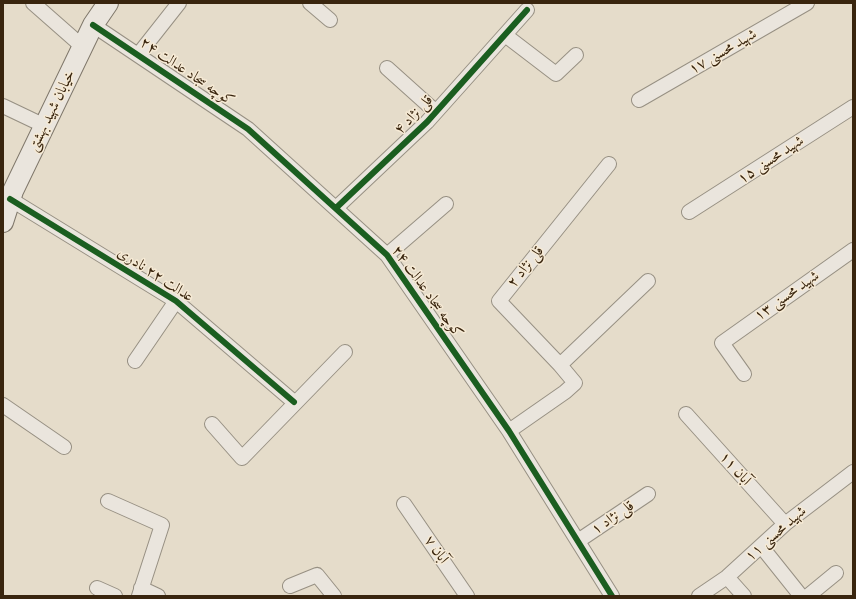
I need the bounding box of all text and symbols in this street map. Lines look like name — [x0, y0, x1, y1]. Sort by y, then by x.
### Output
street label: شهید محسنی ۱۷ — [686, 25, 760, 79]
street label: کوچه سجاد عدالت ۲۴ — [136, 34, 238, 110]
street label: خیابان شهید بهشتی — [24, 67, 80, 155]
street label: قلی نژاد ۴ — [391, 92, 437, 138]
street label: شهید محسنی ۱۵ — [734, 132, 808, 188]
street label: کوچه سجاد عدالت ۲۴ — [387, 242, 467, 342]
street label: قلی نژاد ۲ — [504, 243, 548, 291]
street label: عدالت ۲۲ نادری — [114, 244, 196, 306]
street label: شهید محسنی ۱۳ — [751, 267, 823, 325]
street label: آبان ۱۱ — [715, 448, 755, 490]
street label: قلی نژاد ۱ — [588, 497, 638, 539]
street label: شهید محسنی ۱۱ — [742, 502, 810, 566]
street label: آبان ۷ — [420, 532, 452, 568]

